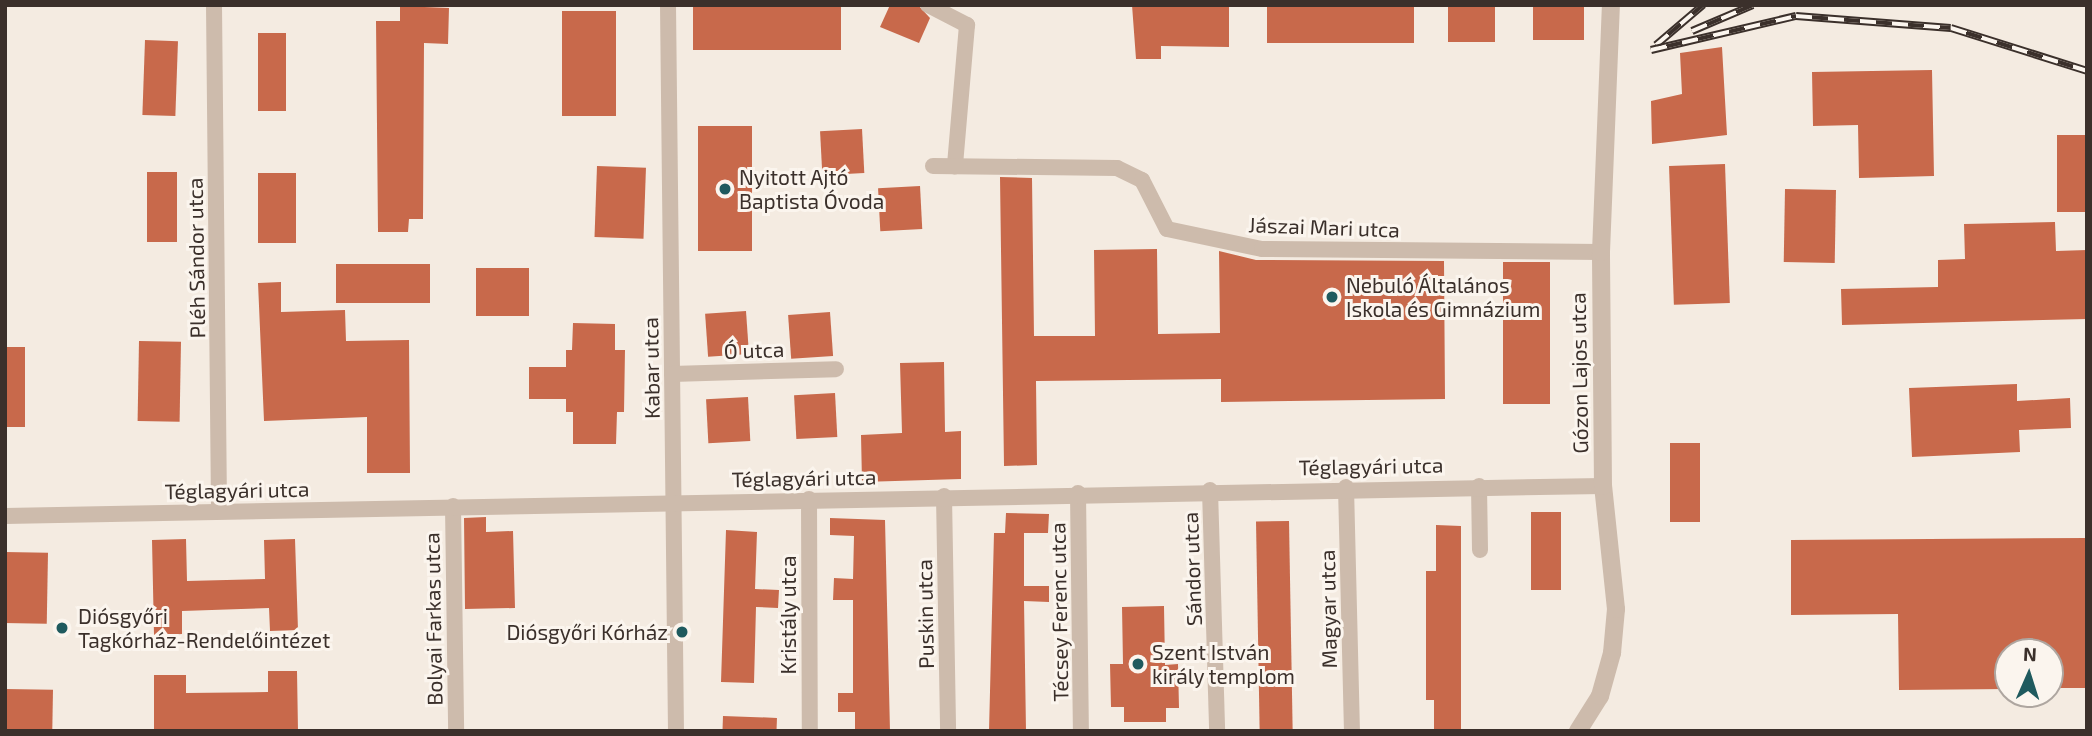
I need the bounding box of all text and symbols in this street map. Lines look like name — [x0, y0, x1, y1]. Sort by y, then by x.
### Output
place label: Nyitott Ajtó Baptista Óvoda — [739, 164, 884, 214]
street label: Pléh Sándor utca — [182, 177, 210, 339]
marker: Nyitott Ajtó Baptista Óvoda — [717, 181, 733, 197]
street label: Jászai Mari utca — [1248, 212, 1400, 242]
place label: Nebuló Általános Iskola és Gimnázium — [1346, 272, 1540, 322]
marker: Nebuló Általános Iskola és Gimnázium — [1324, 289, 1340, 305]
street label: Gózon Lajos utca — [1565, 292, 1593, 454]
street label: Kabar utca — [638, 317, 664, 419]
street label: Ó utca — [723, 336, 785, 364]
street label: Téglagyári utca — [1298, 452, 1444, 480]
street label: Téglagyári utca — [731, 464, 877, 492]
street label: Téglagyári utca — [164, 476, 310, 504]
street label: Sándor utca — [1177, 511, 1207, 627]
street label: Técsey Ferenc utca — [1045, 522, 1073, 702]
street label: Bolyai Farkas utca — [419, 532, 447, 706]
street label: Magyar utca — [1314, 549, 1342, 669]
street label: Kristály utca — [775, 555, 801, 675]
street label: Puskin utca — [911, 559, 939, 669]
place label: Diósgyőri Tagkórház-Rendelőintézet — [78, 603, 330, 653]
marker: Diósgyőri Tagkórház-Rendelőintézet — [52, 618, 72, 638]
place label: Diósgyőri Kórház — [506, 619, 668, 645]
marker: Diósgyőri Kórház — [674, 624, 690, 640]
north arrow — [1994, 638, 2064, 708]
place label: Szent István király templom — [1152, 639, 1296, 689]
text: N — [2023, 642, 2037, 665]
marker: Szent István király templom — [1130, 656, 1146, 672]

